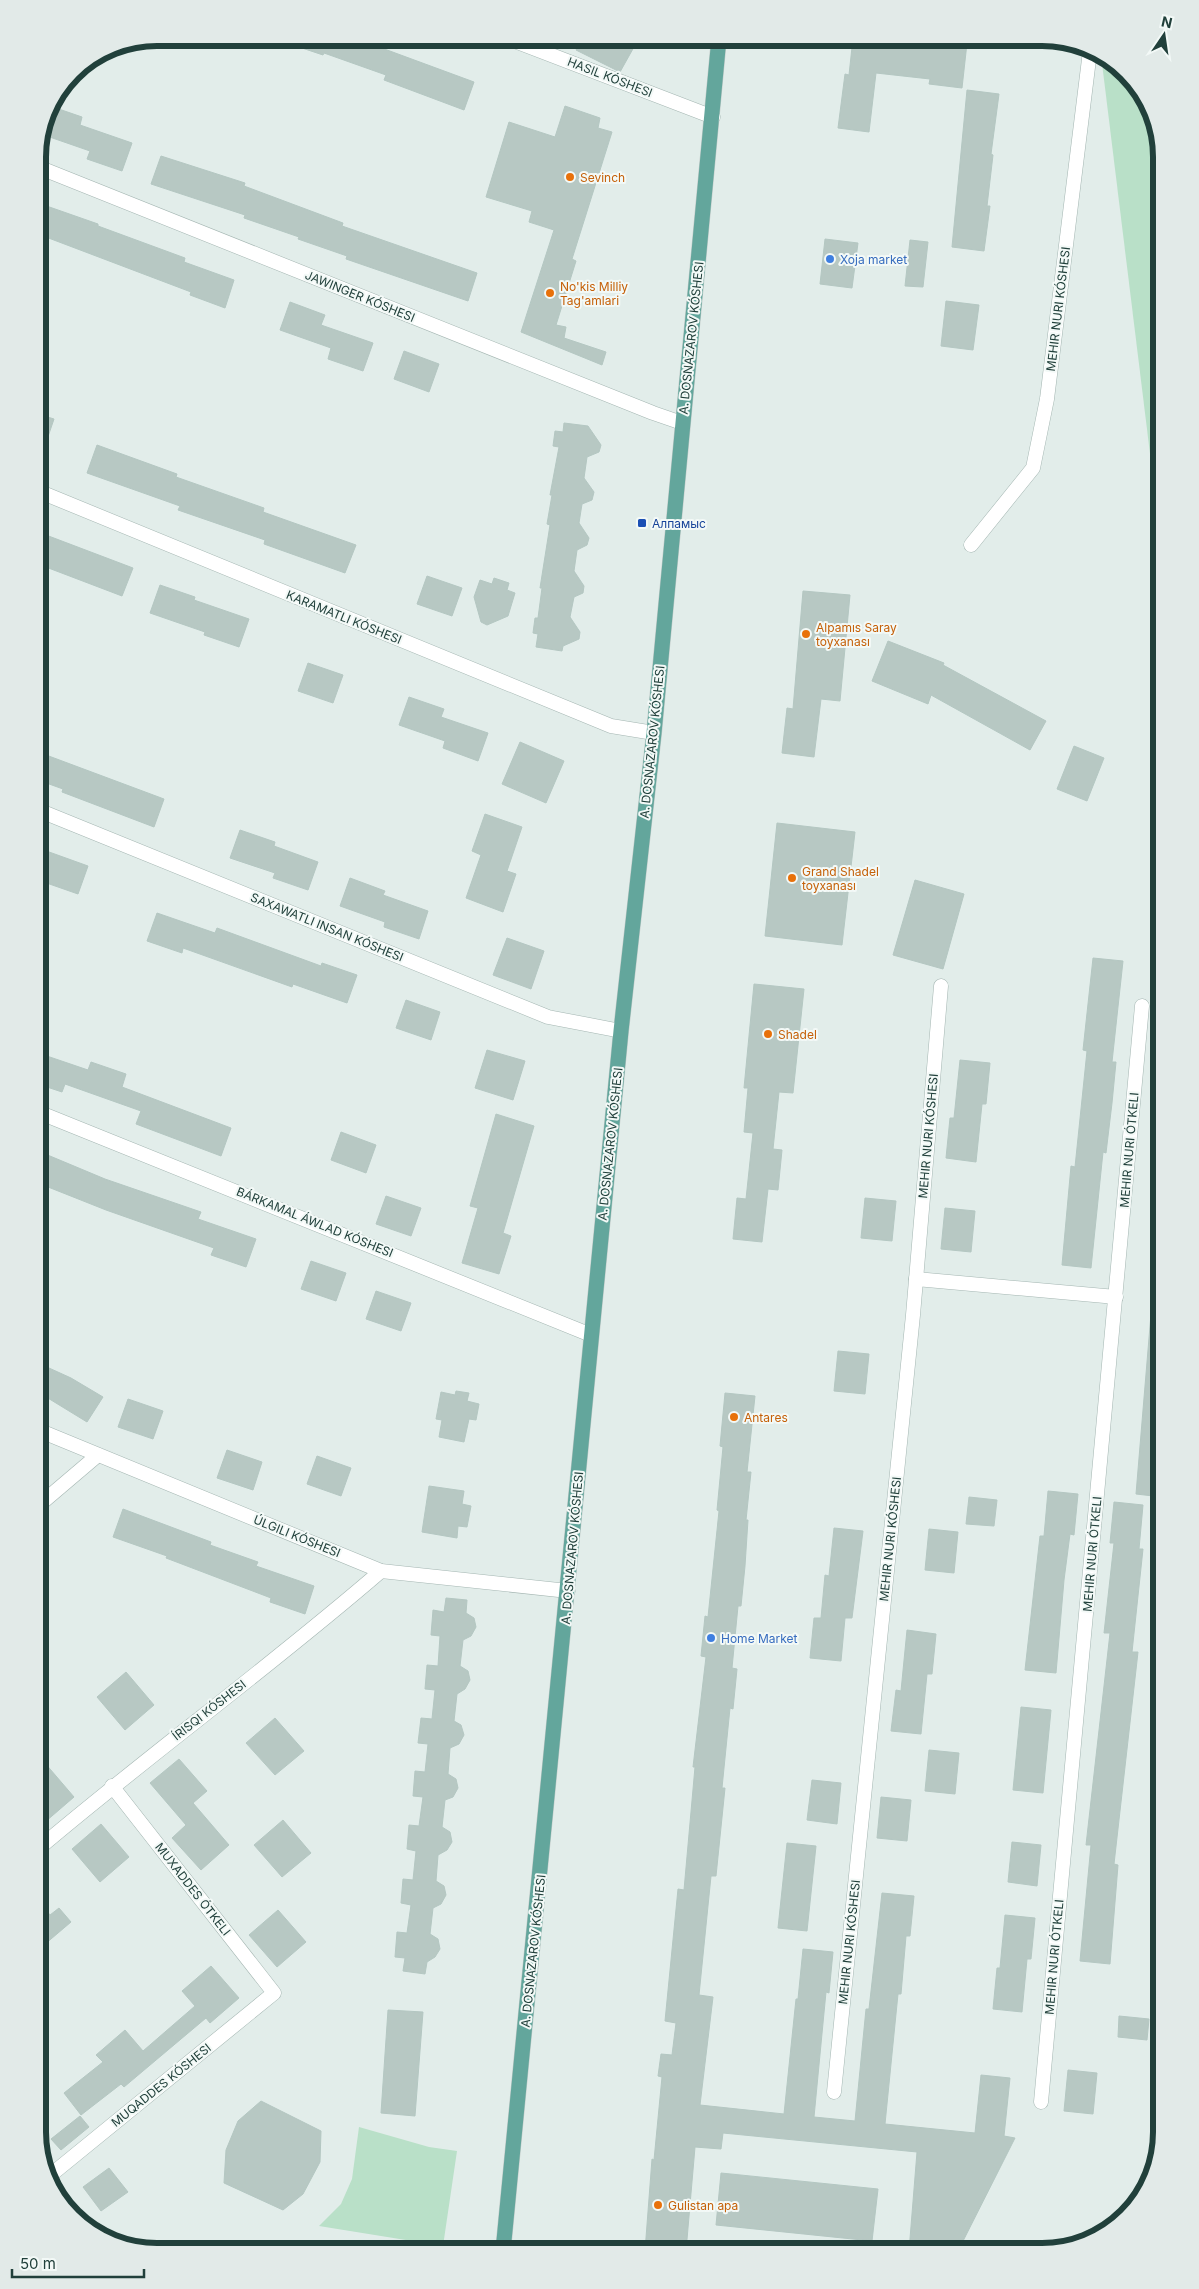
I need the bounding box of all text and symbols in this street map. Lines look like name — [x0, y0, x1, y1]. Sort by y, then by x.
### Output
north arrow — [1139, 10, 1189, 60]
text: N — [1160, 12, 1174, 31]
street label: HASIL KÓSHESI — [565, 54, 655, 100]
place label: Sevinch — [580, 170, 625, 185]
marker: Sevinch — [564, 171, 576, 183]
street label: MEHIR NURI KÓSHESI — [1043, 246, 1073, 372]
place label: Xoja market — [840, 252, 907, 267]
marker: Xoja market — [824, 253, 836, 265]
street label: A. DOSNAZAROV KÓSHESI — [676, 261, 706, 415]
street label: JAWINGER KÓSHESI — [303, 267, 417, 325]
place label: No'kis Milliy Tag'amlari — [560, 279, 628, 308]
marker: No'kis Milliy Tag'amlari — [544, 287, 556, 299]
place label: Алпамыс — [652, 516, 706, 531]
marker: Алпамыс — [636, 517, 648, 529]
street label: KARAMATLI KÓSHESI — [284, 587, 404, 647]
place label: Alpamıs Saray toyxanası — [816, 620, 897, 649]
marker: Alpamıs Saray toyxanası — [800, 628, 812, 640]
street label: A. DOSNAZAROV KÓSHESI — [637, 665, 667, 819]
place label: Grand Shadel toyxanası — [802, 864, 879, 893]
marker: Grand Shadel toyxanası — [786, 872, 798, 884]
street label: SAXAWATLI INSAN KÓSHESI — [248, 889, 406, 965]
place label: Shadel — [778, 1027, 817, 1042]
marker: Shadel — [762, 1028, 774, 1040]
street label: A. DOSNAZAROV KÓSHESI — [595, 1067, 625, 1221]
street label: MEHIR NURI KÓSHESI — [915, 1073, 941, 1199]
street label: MEHIR NURI ÓTKELI — [1116, 1092, 1142, 1208]
street label: BÁRKAMAL ÁWLAD KÓSHESI — [234, 1184, 396, 1260]
place label: Antares — [744, 1410, 788, 1425]
marker: Antares — [728, 1411, 740, 1423]
street label: A. DOSNAZAROV KÓSHESI — [558, 1471, 586, 1625]
street label: MEHIR NURI KÓSHESI — [876, 1476, 904, 1602]
street label: MEHIR NURI ÓTKELI — [1079, 1496, 1105, 1612]
street label: ÚLGILI KÓSHESI — [251, 1512, 343, 1560]
place label: Home Market — [721, 1631, 798, 1646]
marker: Home Market — [705, 1632, 717, 1644]
street label: ÍRISQI KÓSHESI — [169, 1677, 249, 1743]
street label: MUXADDES ÓTKELI — [152, 1840, 234, 1938]
street label: A. DOSNAZAROV KÓSHESI — [518, 1874, 548, 2028]
street label: MEHIR NURI KÓSHESI — [835, 1879, 863, 2005]
street label: MEHIR NURI ÓTKELI — [1041, 1899, 1067, 2015]
street label: MUQADDES KÓSHESI — [108, 2040, 214, 2130]
place label: Gulistan apa — [668, 2198, 738, 2213]
marker: Gulistan apa — [652, 2199, 664, 2211]
scale bar — [12, 2246, 145, 2278]
text: 50 m — [20, 2254, 56, 2273]

